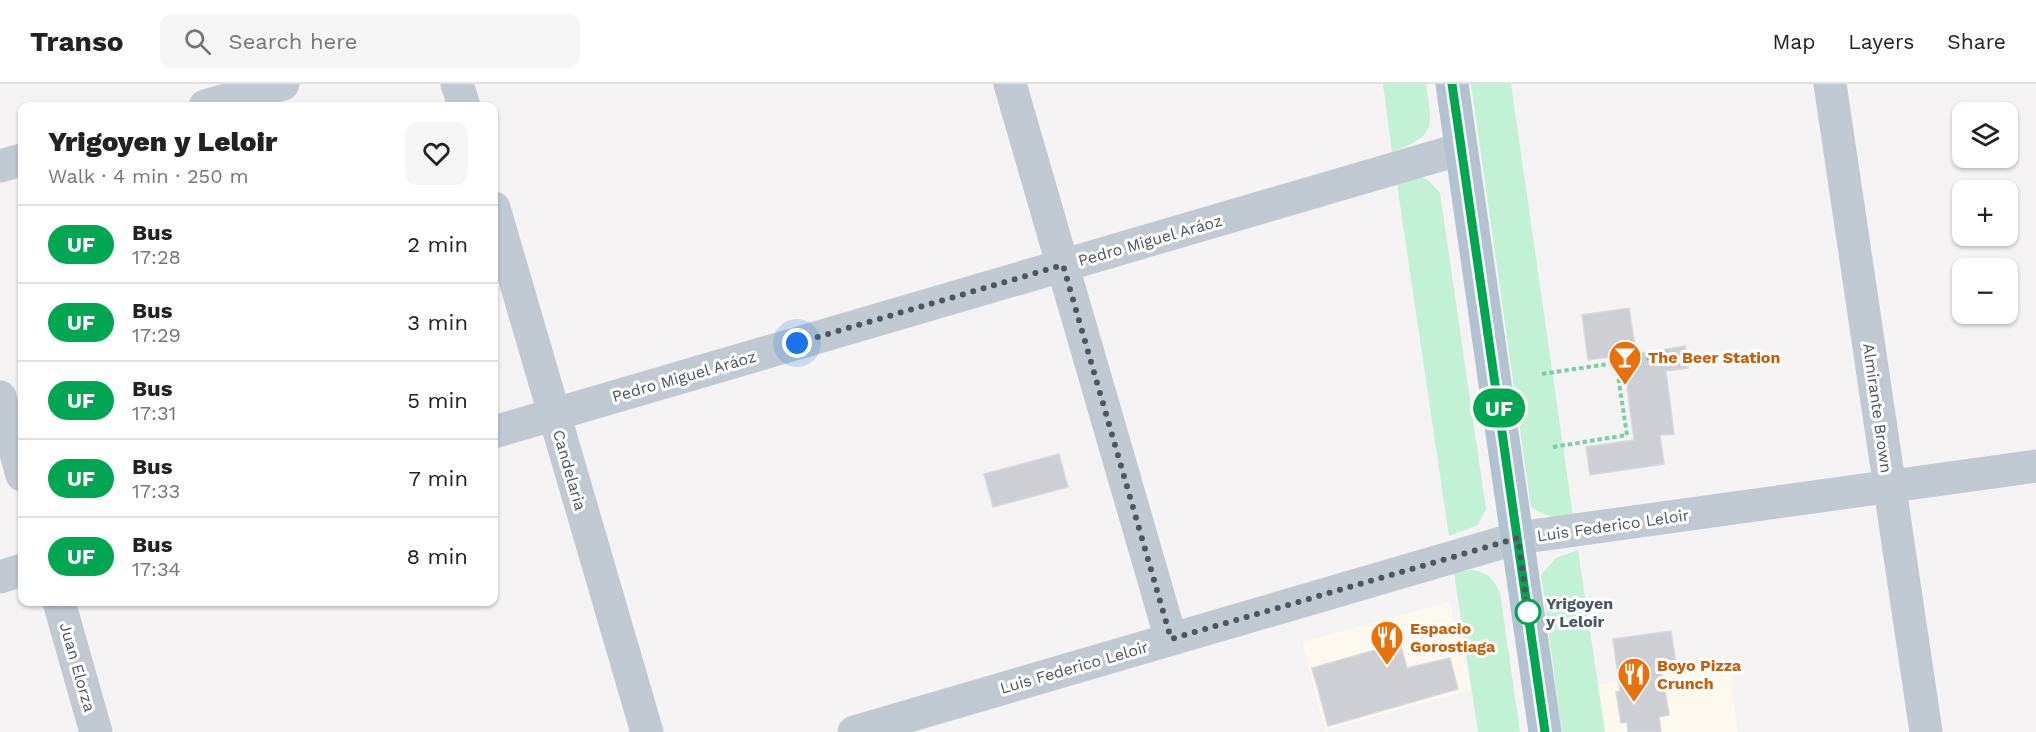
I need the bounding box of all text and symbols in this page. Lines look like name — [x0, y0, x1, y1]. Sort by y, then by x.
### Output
search box — [160, 14, 580, 68]
text: Transo — [30, 25, 124, 58]
icon: search — [181, 25, 214, 58]
text: Search here — [229, 29, 358, 54]
text: Map — [1772, 29, 1815, 54]
text: Layers — [1848, 29, 1914, 54]
text: Share — [1947, 29, 2006, 54]
map controls — [1952, 102, 2018, 324]
button: layers — [1952, 102, 2018, 168]
button: heart — [405, 122, 468, 185]
text: Yrigoyen y Leloir — [48, 125, 277, 158]
text: Walk · 4 min · 250 m — [48, 164, 249, 188]
button: + — [1952, 180, 2018, 246]
street label: Pedro Miguel Aráoz — [1076, 211, 1224, 270]
text: Bus — [132, 220, 172, 245]
text: UF — [67, 232, 95, 257]
text: 2 min — [407, 232, 468, 257]
text: 17:28 — [132, 245, 181, 269]
button: − — [1952, 258, 2018, 324]
text: Bus — [132, 298, 172, 323]
text: UF — [67, 310, 95, 335]
text: 3 min — [407, 310, 468, 335]
text: 17:29 — [132, 323, 181, 347]
your location — [782, 328, 812, 358]
bar icon: The Beer Station — [1607, 339, 1643, 386]
street label: Almirante Brown — [1859, 342, 1896, 474]
street label: Pedro Miguel Aráoz — [610, 347, 758, 406]
place label: The Beer Station — [1648, 348, 1780, 367]
text: Bus — [132, 376, 172, 401]
text: UF — [67, 388, 95, 413]
text: 5 min — [407, 388, 468, 413]
line badge: UF — [1472, 388, 1526, 428]
text: UF — [1485, 396, 1513, 421]
text: 17:31 — [132, 401, 176, 425]
street label: Candelaria — [549, 428, 590, 513]
text: Bus — [132, 454, 172, 479]
text: UF — [67, 466, 95, 491]
text: 7 min — [408, 466, 468, 491]
text: 17:33 — [132, 479, 180, 503]
street label: Luis Federico Leloir — [1536, 505, 1691, 546]
text: Bus — [132, 532, 172, 557]
text: UF — [67, 544, 95, 569]
text: 8 min — [407, 544, 468, 569]
text: 17:34 — [132, 557, 181, 581]
place label: Yrigoyen y Leloir — [1545, 594, 1613, 631]
marker: Yrigoyen y Leloir — [1515, 599, 1541, 625]
restaurant icon: Espacio Gorostiaga — [1369, 619, 1405, 666]
place label: Espacio Gorostiaga — [1410, 619, 1496, 656]
street label: Juan Elorza — [56, 620, 99, 714]
street label: Luis Federico Leloir — [998, 637, 1151, 698]
restaurant icon: Boyo Pizza Crunch — [1616, 656, 1652, 703]
place label: Boyo Pizza Crunch — [1657, 656, 1742, 693]

